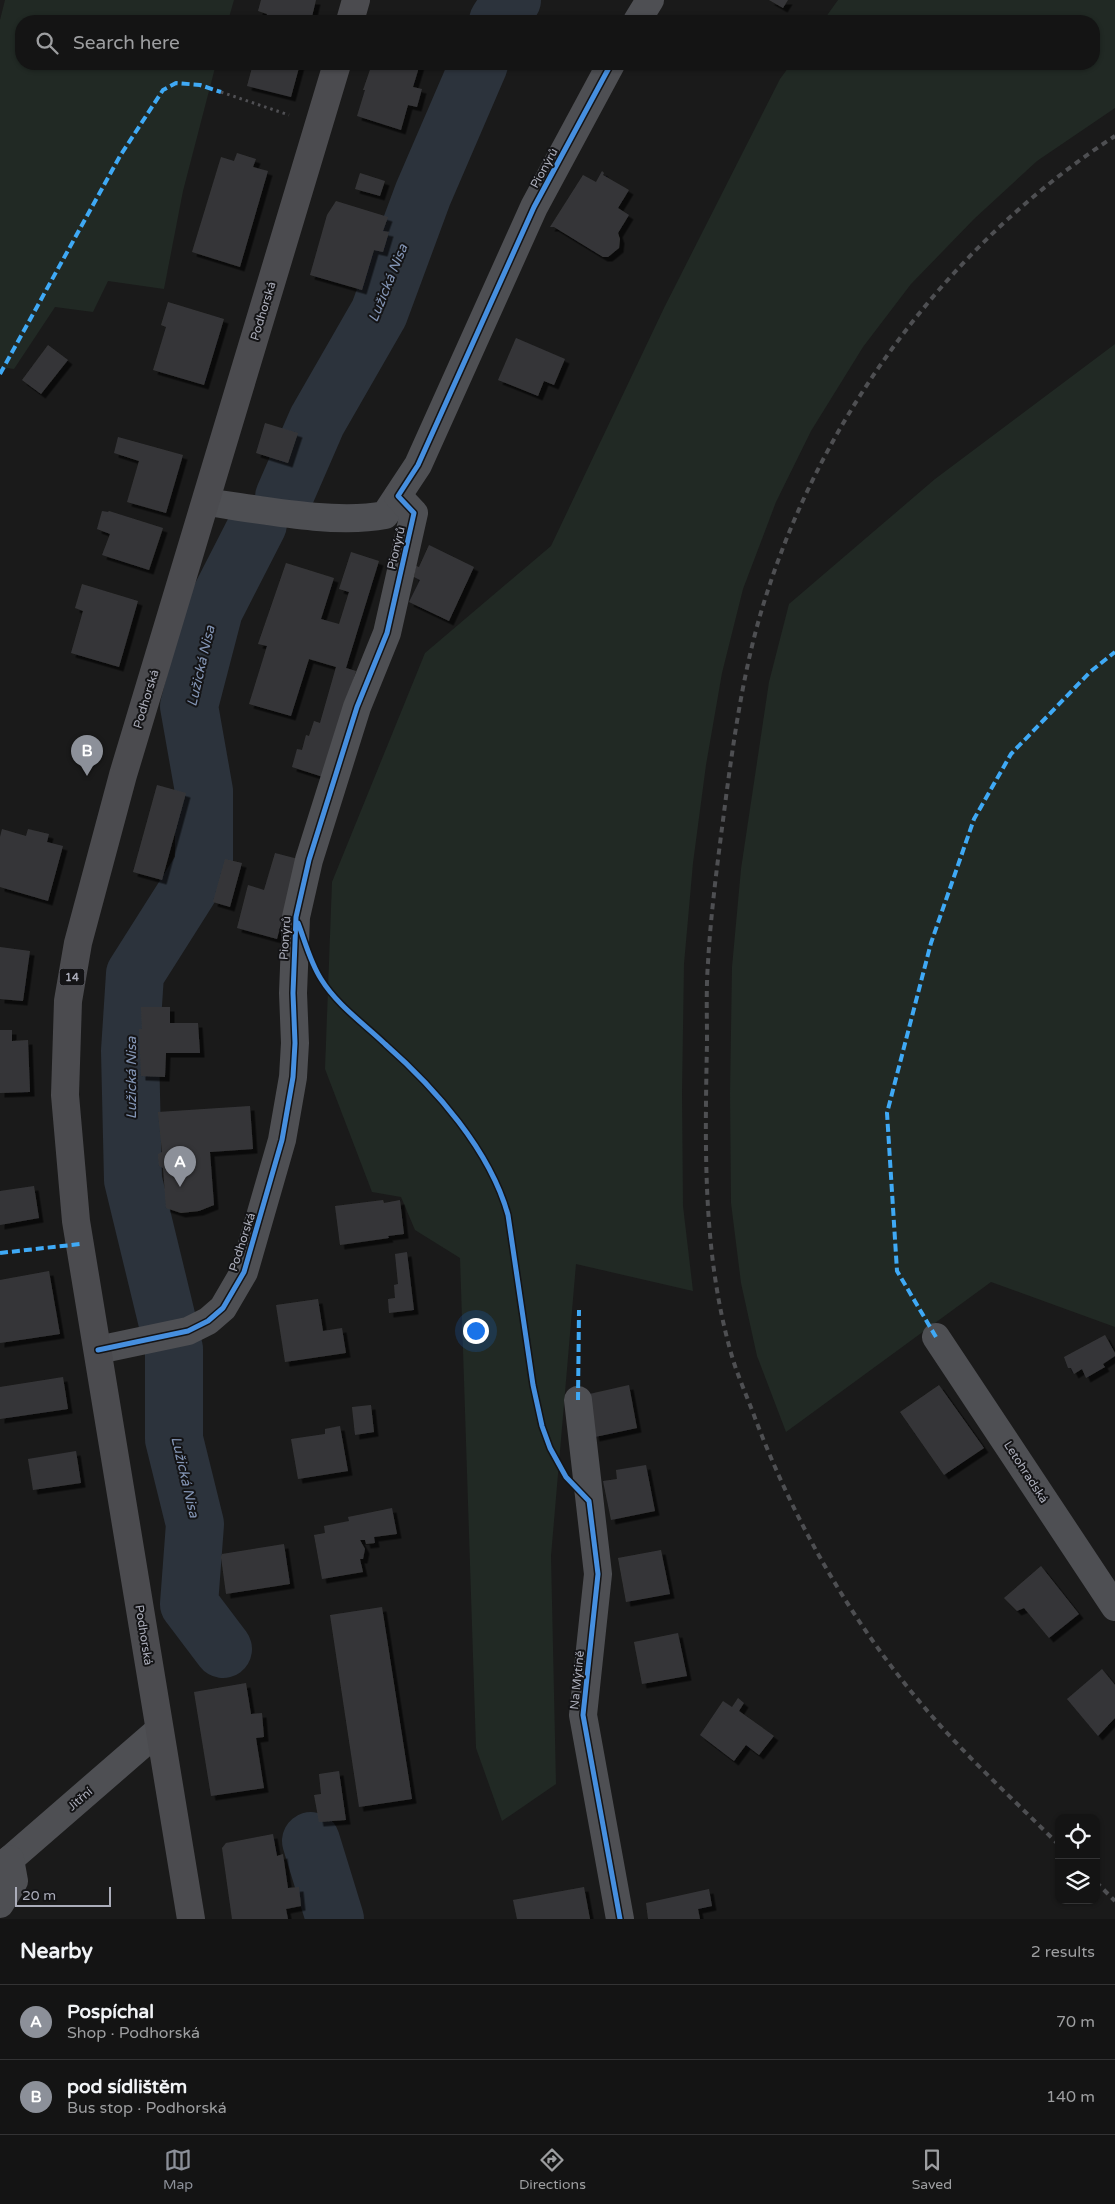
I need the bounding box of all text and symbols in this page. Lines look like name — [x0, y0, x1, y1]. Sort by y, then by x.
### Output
search box — [15, 15, 1100, 70]
icon: search — [33, 29, 61, 57]
text: Search here — [73, 32, 180, 54]
street label: Pionýrů — [527, 145, 561, 191]
water label: Lužická Nisa — [365, 240, 412, 325]
street label: Podhorská — [247, 280, 279, 342]
street label: Pionýrů — [384, 525, 408, 571]
water label: Lužická Nisa — [183, 623, 219, 708]
street label: Podhorská — [130, 668, 162, 730]
pin: B — [71, 735, 103, 776]
street label: Pionýrů — [276, 916, 294, 960]
road number: 14 — [60, 969, 84, 986]
water label: Lužická Nisa — [123, 1036, 140, 1119]
pin: A — [164, 1146, 196, 1187]
street label: Podhorská — [226, 1211, 258, 1273]
your location — [463, 1318, 489, 1344]
water label: Lužická Nisa — [167, 1435, 203, 1520]
street label: Letohradská — [1001, 1439, 1051, 1505]
street label: Podhorská — [132, 1604, 156, 1666]
street label: Na Mýtině — [567, 1650, 587, 1710]
street label: Jitřní — [65, 1785, 95, 1813]
map controls — [1055, 1814, 1100, 1904]
button: locate — [1055, 1814, 1100, 1859]
button: layers — [1055, 1859, 1100, 1904]
scale bar — [15, 1884, 111, 1907]
text: 20 m — [22, 1887, 56, 1904]
text: Nearby — [20, 1939, 93, 1964]
text: 2 results — [1031, 1942, 1095, 1962]
text: Pospíchal — [67, 2001, 154, 2023]
text: A — [30, 2012, 42, 2032]
text: 70 m — [1056, 2012, 1095, 2032]
text: Shop · Podhorská — [67, 2023, 200, 2043]
text: pod sídlištěm — [67, 2076, 187, 2098]
text: B — [30, 2087, 42, 2107]
text: 140 m — [1046, 2087, 1095, 2107]
text: Bus stop · Podhorská — [67, 2098, 227, 2118]
tab: Map — [163, 2146, 193, 2193]
tab: Directions — [519, 2146, 586, 2193]
tab: Saved — [912, 2146, 952, 2193]

